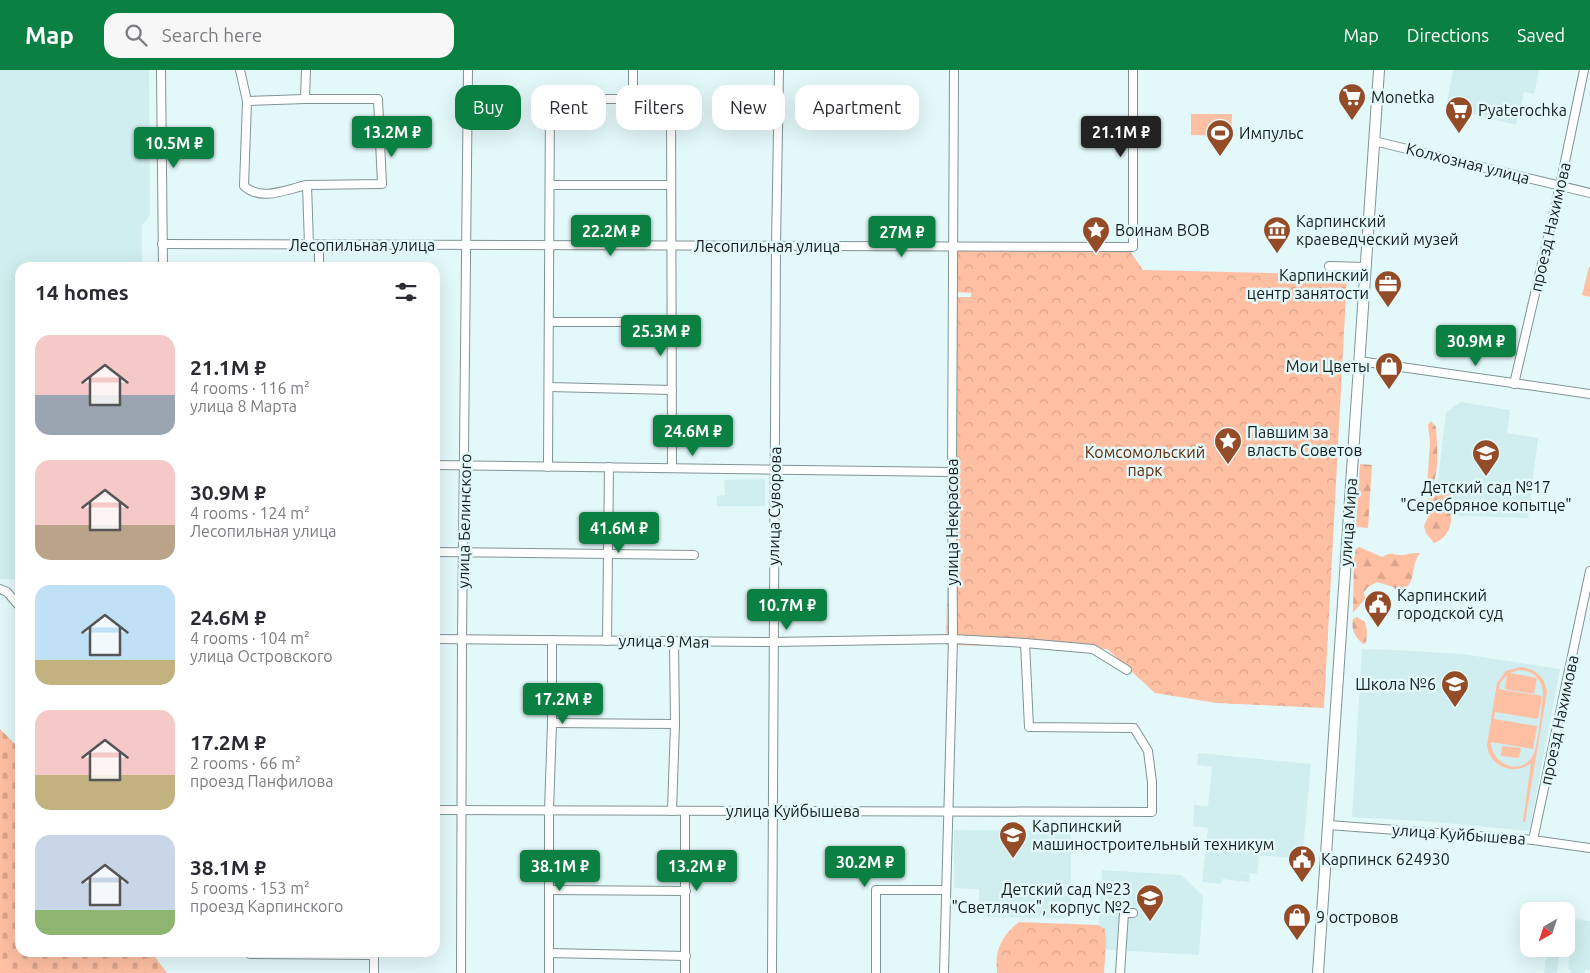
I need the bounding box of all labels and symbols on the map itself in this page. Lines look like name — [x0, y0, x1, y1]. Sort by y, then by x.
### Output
supermarket icon: Monetka — [1337, 82, 1367, 121]
place label: Monetka — [1371, 88, 1435, 106]
supermarket icon: Pyaterochka — [1444, 95, 1474, 134]
place label: Pyaterochka — [1478, 101, 1567, 119]
pin: 13.2M ₽ — [346, 116, 438, 158]
pin: 21.1M ₽ — [1075, 116, 1167, 158]
sports icon: Импульс — [1205, 118, 1235, 157]
place label: Импульс — [1239, 124, 1304, 142]
pin: 10.5M ₽ — [128, 126, 220, 169]
street label: Колхозная улица — [1404, 139, 1532, 187]
street label: проезд Нахимова — [1526, 160, 1574, 294]
place label: Карпинский краеведческий музей — [1296, 212, 1459, 248]
pin: 22.2M ₽ — [565, 214, 657, 257]
place icon: Воинам ВОВ — [1081, 215, 1111, 254]
museum icon: Карпинский краеведческий музей — [1262, 215, 1292, 254]
pin: 27M ₽ — [867, 216, 937, 258]
place label: Воинам ВОВ — [1115, 221, 1210, 239]
street label: Лесопильная улица — [289, 236, 435, 254]
street label: Лесопильная улица — [694, 237, 840, 255]
place label: Карпинский центр занятости — [1247, 266, 1369, 302]
office icon: Карпинский центр занятости — [1373, 269, 1403, 308]
pin: 25.3M ₽ — [615, 314, 707, 357]
pin: 30.9M ₽ — [1430, 324, 1522, 367]
shop icon: Мои Цветы — [1374, 351, 1404, 390]
place label: Мои Цветы — [1286, 357, 1370, 375]
pin: 24.6M ₽ — [647, 414, 739, 457]
place label: Павшим за власть Советов — [1247, 423, 1362, 459]
place icon: Павшим за власть Советов — [1213, 426, 1243, 465]
school or university icon: Детский сад №17 "Серебряное копытце" — [1471, 438, 1501, 477]
park label: Комсомольский парк — [1085, 443, 1205, 479]
street label: улица Суворова — [764, 446, 784, 566]
street label: улица Белинского — [454, 453, 474, 589]
street label: улица Некрасова — [943, 458, 961, 586]
street label: улица Мира — [1336, 477, 1360, 567]
place label: Детский сад №17 "Серебряное копытце" — [1400, 478, 1572, 514]
pin: 41.6M ₽ — [573, 512, 665, 554]
place label: Карпинский городской суд — [1397, 586, 1503, 622]
pin: 10.7M ₽ — [741, 588, 833, 631]
public building icon: Карпинский городской суд — [1363, 589, 1393, 628]
street label: улица 9 Мая — [618, 631, 710, 651]
street label: проезд Нахимова — [1536, 653, 1582, 787]
school or university icon: Школа №6 — [1440, 669, 1470, 708]
place label: Школа №6 — [1355, 675, 1436, 693]
pin: 17.2M ₽ — [517, 682, 609, 725]
street label: улица Куйбышева — [726, 802, 860, 820]
place label: Карпинский машиностроительный техникум — [1032, 817, 1274, 853]
school or university icon: Карпинский машиностроительный техникум — [998, 820, 1028, 859]
street label: улица Куйбышева — [1392, 820, 1526, 848]
public building icon: Карпинск 624930 — [1287, 844, 1317, 883]
pin: 30.2M ₽ — [819, 846, 911, 888]
pin: 38.1M ₽ — [514, 850, 606, 892]
pin: 13.2M ₽ — [651, 850, 743, 892]
place label: Карпинск 624930 — [1321, 850, 1450, 868]
place label: Детский сад №23 "Светлячок", корпус №2 — [951, 880, 1131, 916]
school or university icon: Детский сад №23 "Светлячок", корпус №2 — [1135, 883, 1165, 922]
shop icon: 9 островов — [1282, 902, 1312, 941]
north arrow — [1520, 902, 1575, 958]
place label: 9 островов — [1316, 908, 1399, 926]

